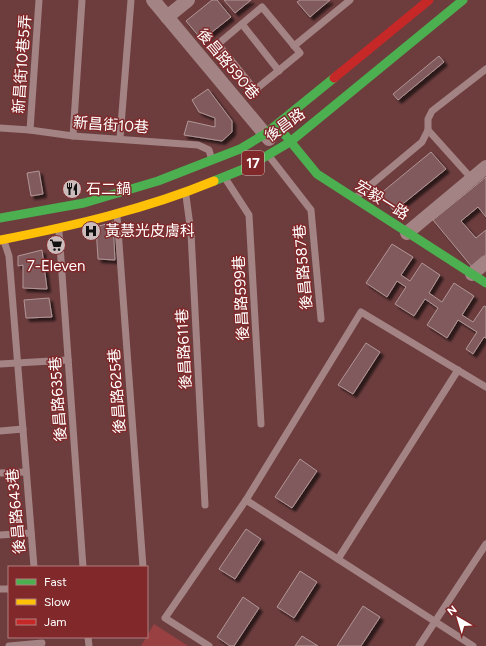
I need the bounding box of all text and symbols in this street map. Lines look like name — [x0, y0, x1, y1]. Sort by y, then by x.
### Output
street label: 新昌街10巷5弄 — [10, 14, 34, 114]
street label: 後昌路590巷 — [193, 25, 263, 103]
street label: 後昌路 — [262, 104, 308, 146]
street label: 新昌街10巷 — [73, 113, 149, 137]
road number: 17 — [242, 151, 264, 175]
street label: 宏毅一路 — [352, 176, 412, 224]
restaurant icon: 石二鍋 — [61, 178, 83, 200]
place label: 石二鍋 — [86, 180, 131, 198]
hospital icon: 黃慧光皮膚科 — [80, 220, 102, 242]
place label: 黃慧光皮膚科 — [105, 222, 195, 240]
street label: 後昌路587巷 — [290, 223, 316, 311]
supermarket icon: 7-Eleven — [45, 234, 67, 256]
street label: 後昌路599巷 — [230, 255, 252, 341]
place label: 7-Eleven — [27, 257, 85, 275]
street label: 後昌路611巷 — [173, 308, 195, 390]
street label: 後昌路625巷 — [105, 348, 129, 434]
street label: 後昌路635巷 — [46, 356, 70, 442]
street label: 後昌路643巷 — [3, 467, 29, 555]
legend — [8, 566, 148, 638]
text: Fast — [44, 575, 67, 589]
text: Slow — [44, 595, 71, 609]
north arrow — [438, 598, 478, 638]
text: N — [445, 603, 460, 618]
text: Jam — [44, 615, 67, 629]

